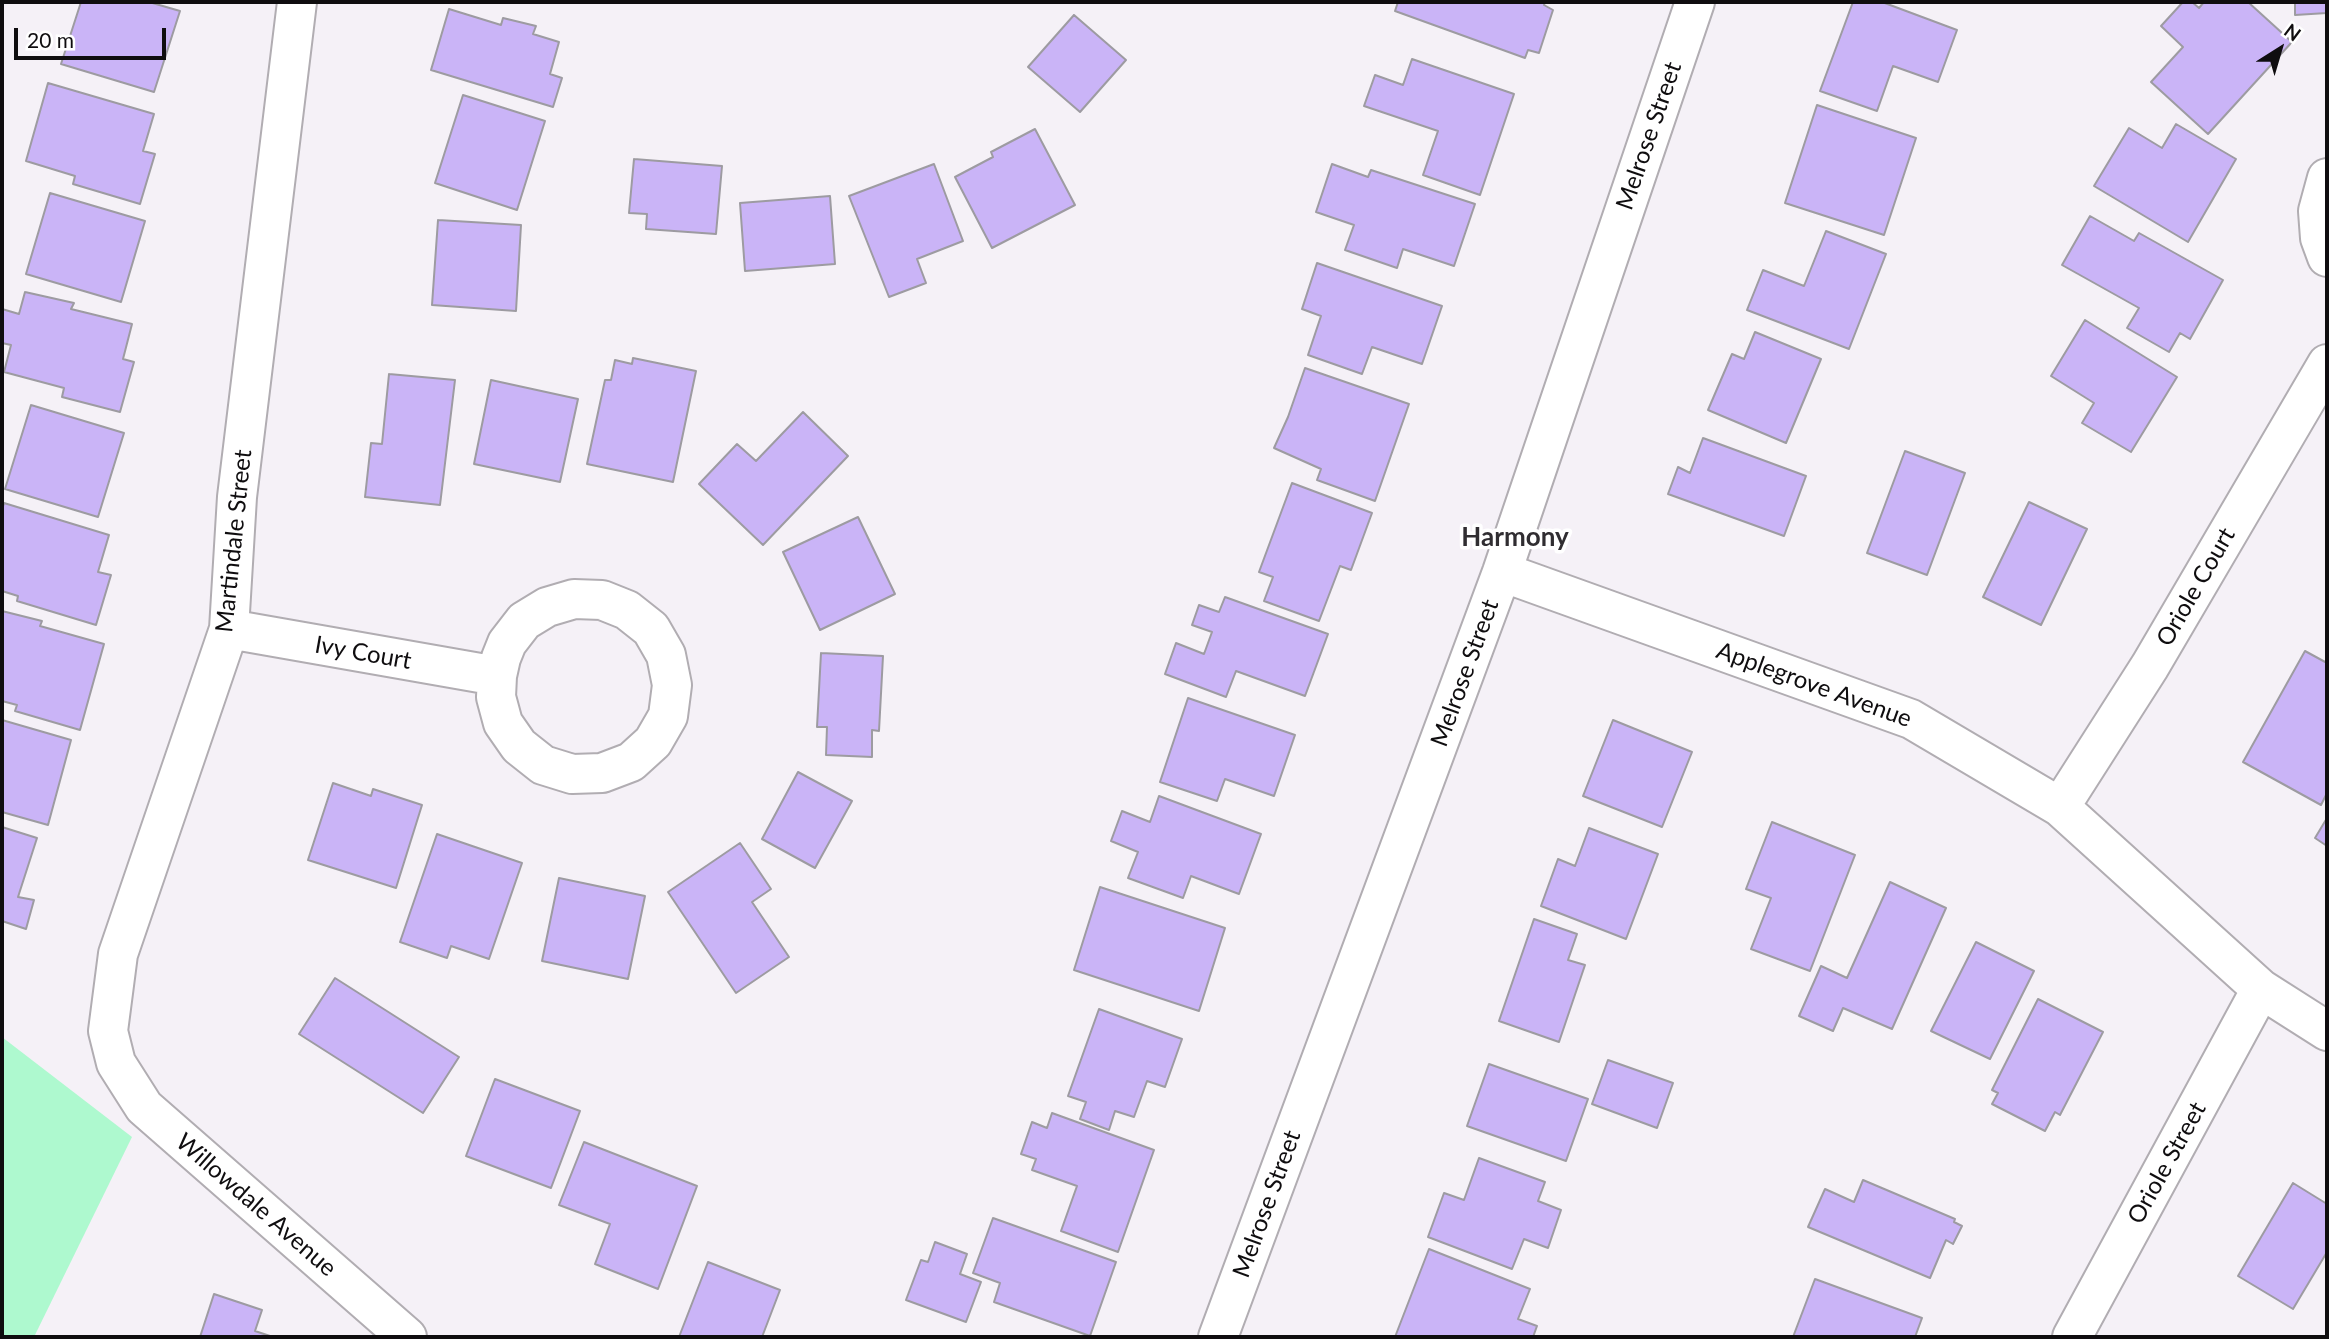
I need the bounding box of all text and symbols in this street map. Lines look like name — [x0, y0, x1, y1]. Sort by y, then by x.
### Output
scale bar — [18, 14, 170, 58]
north arrow — [2245, 14, 2315, 84]
text: N — [2280, 18, 2306, 45]
text: 20 m — [27, 27, 74, 52]
street label: Melrose Street — [1610, 58, 1688, 214]
street label: Martindale Street — [210, 448, 258, 634]
district label: Harmony — [1461, 522, 1569, 554]
street label: Oriole Court — [2151, 523, 2241, 651]
street label: Melrose Street — [1425, 595, 1505, 751]
street label: Ivy Court — [313, 630, 413, 676]
street label: Applegrove Avenue — [1712, 636, 1916, 734]
street label: Oriole Street — [2122, 1097, 2212, 1229]
street label: Melrose Street — [1227, 1126, 1307, 1282]
street label: Willowdale Avenue — [170, 1127, 342, 1283]

